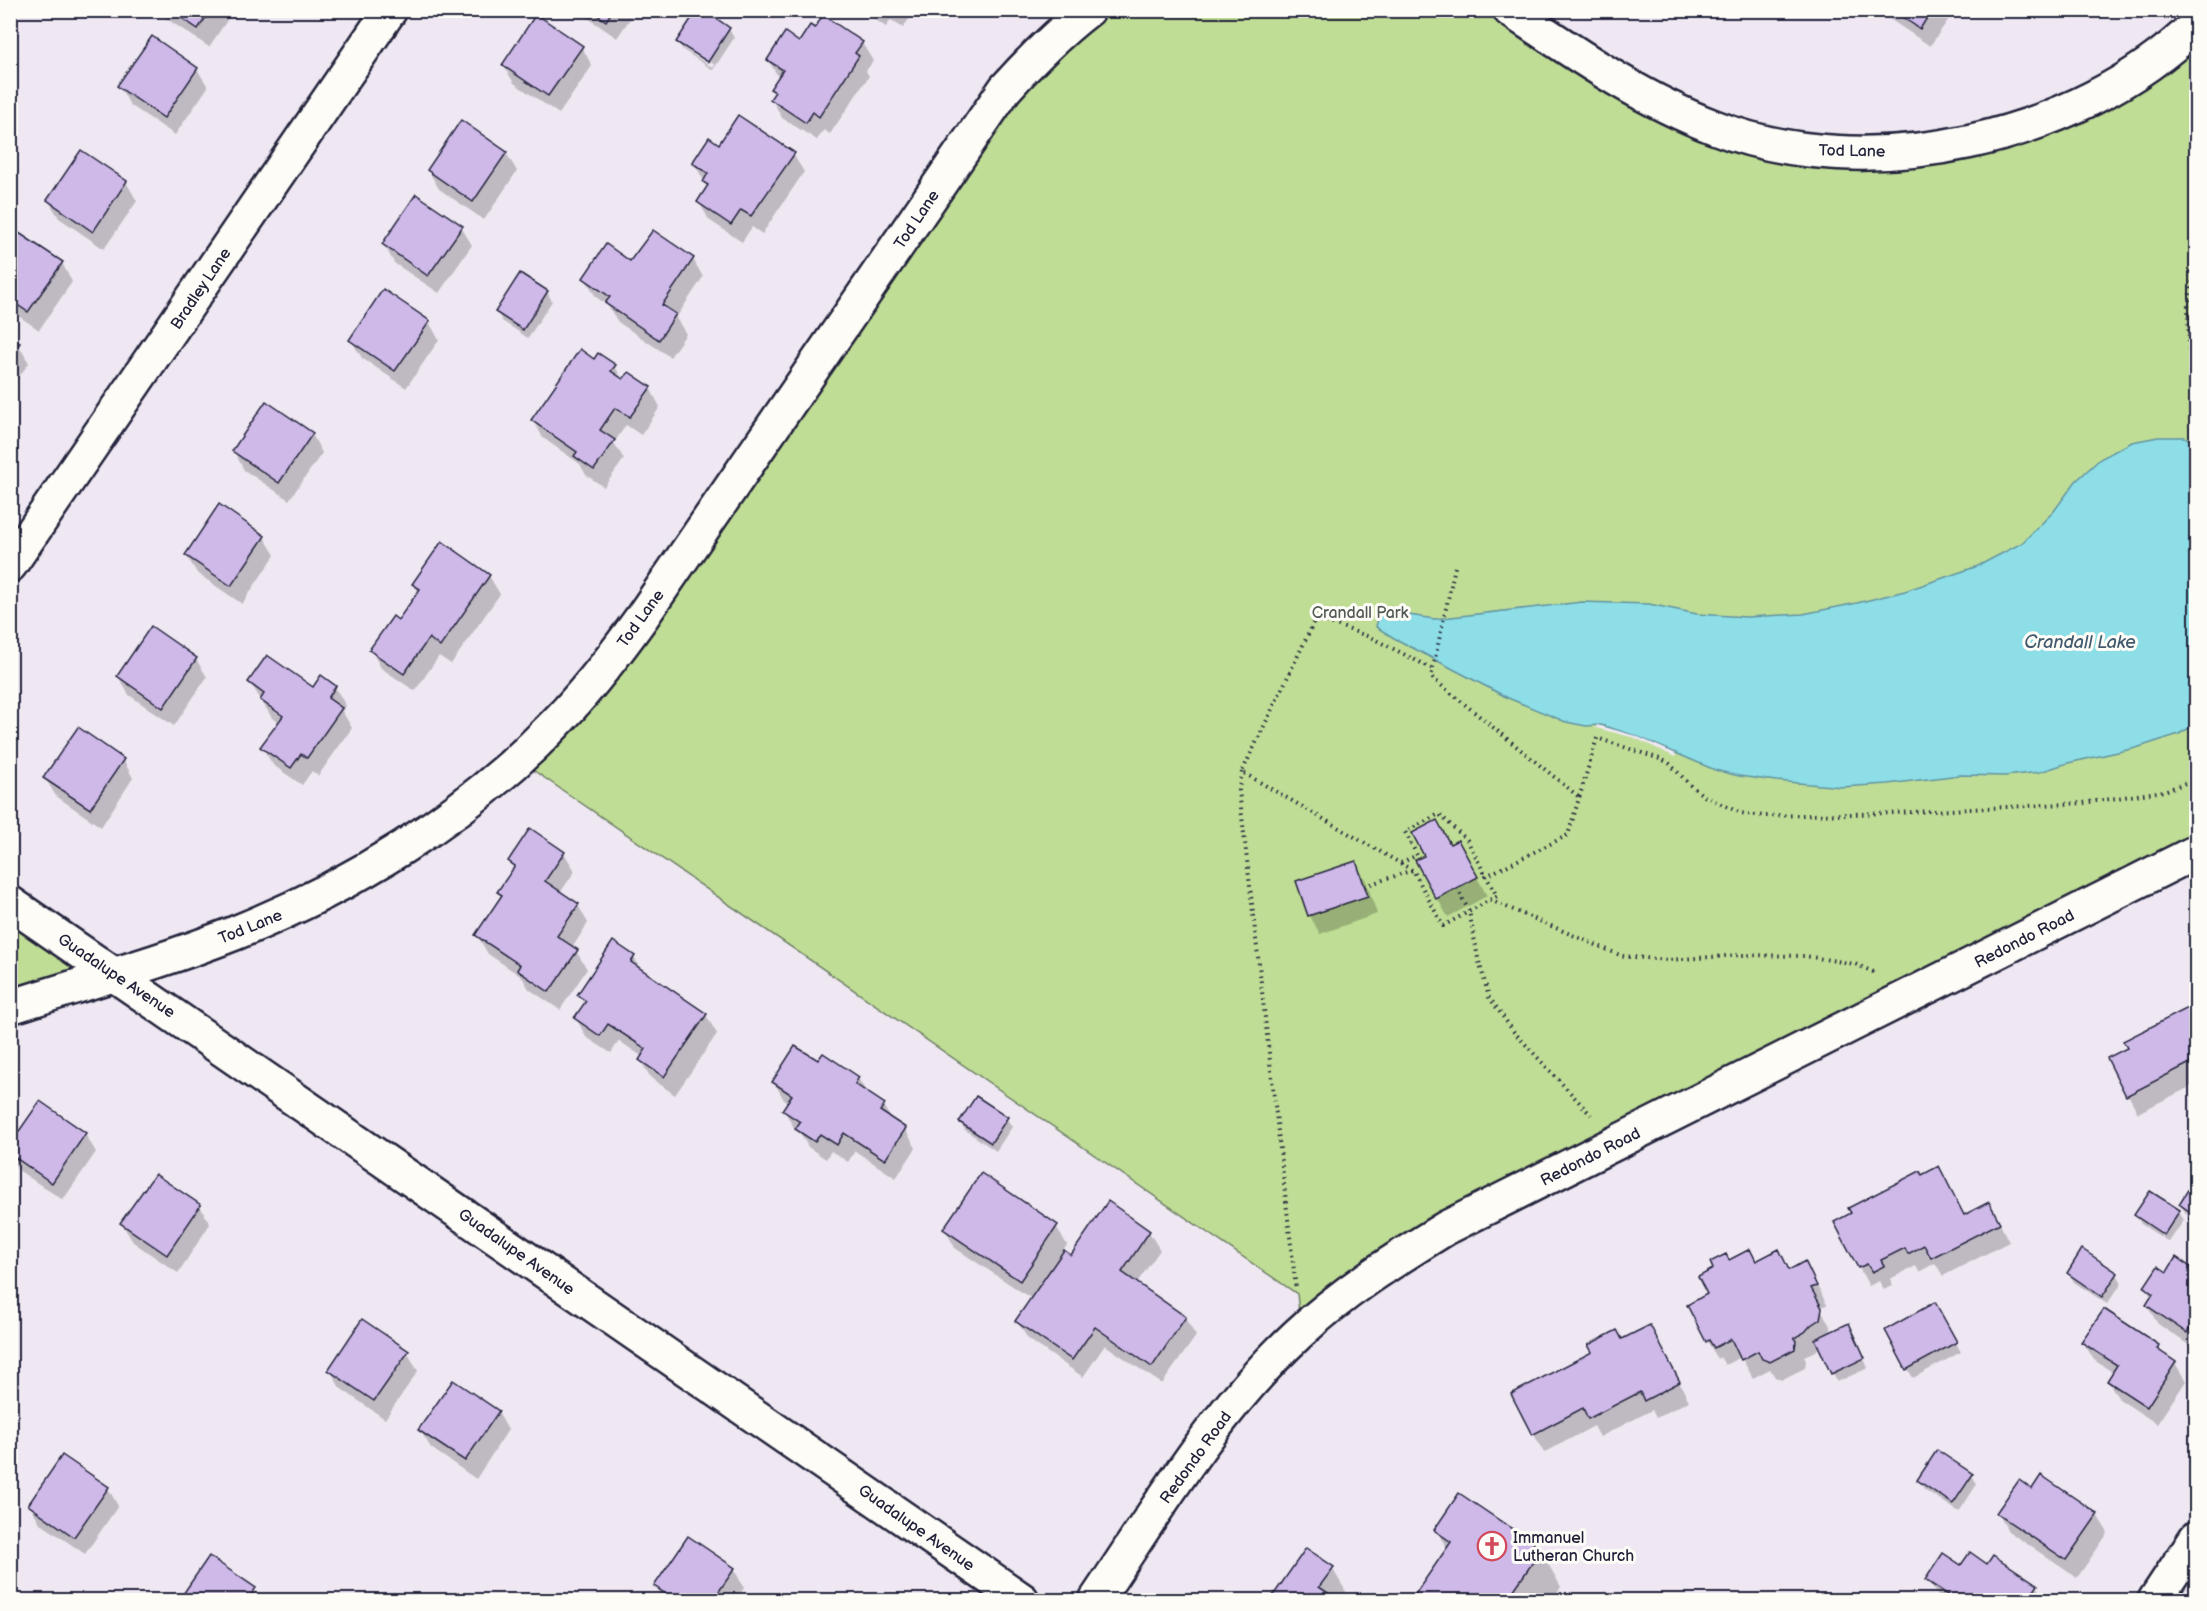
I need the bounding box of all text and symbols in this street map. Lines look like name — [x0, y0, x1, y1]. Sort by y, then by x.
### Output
street label: Tod Lane — [1818, 141, 1886, 162]
street label: Tod Lane — [891, 186, 944, 253]
street label: Bradley Lane — [167, 244, 236, 333]
street label: Tod Lane — [614, 586, 669, 651]
park label: Crandall Park — [1312, 604, 1408, 623]
water label: Crandall Lake — [2024, 632, 2136, 653]
street label: Tod Lane — [216, 906, 286, 949]
street label: Redondo Road — [1972, 906, 2078, 973]
street label: Guadalupe Avenue — [54, 930, 179, 1023]
street label: Redondo Road — [1538, 1124, 1644, 1191]
street label: Guadalupe Avenue — [454, 1205, 578, 1300]
street label: Redondo Road — [1156, 1408, 1236, 1508]
street label: Guadalupe Avenue — [854, 1481, 978, 1576]
place label: Immanuel Lutheran Church — [1513, 1529, 1634, 1566]
church icon: Immanuel Lutheran Church — [1476, 1530, 1508, 1562]

